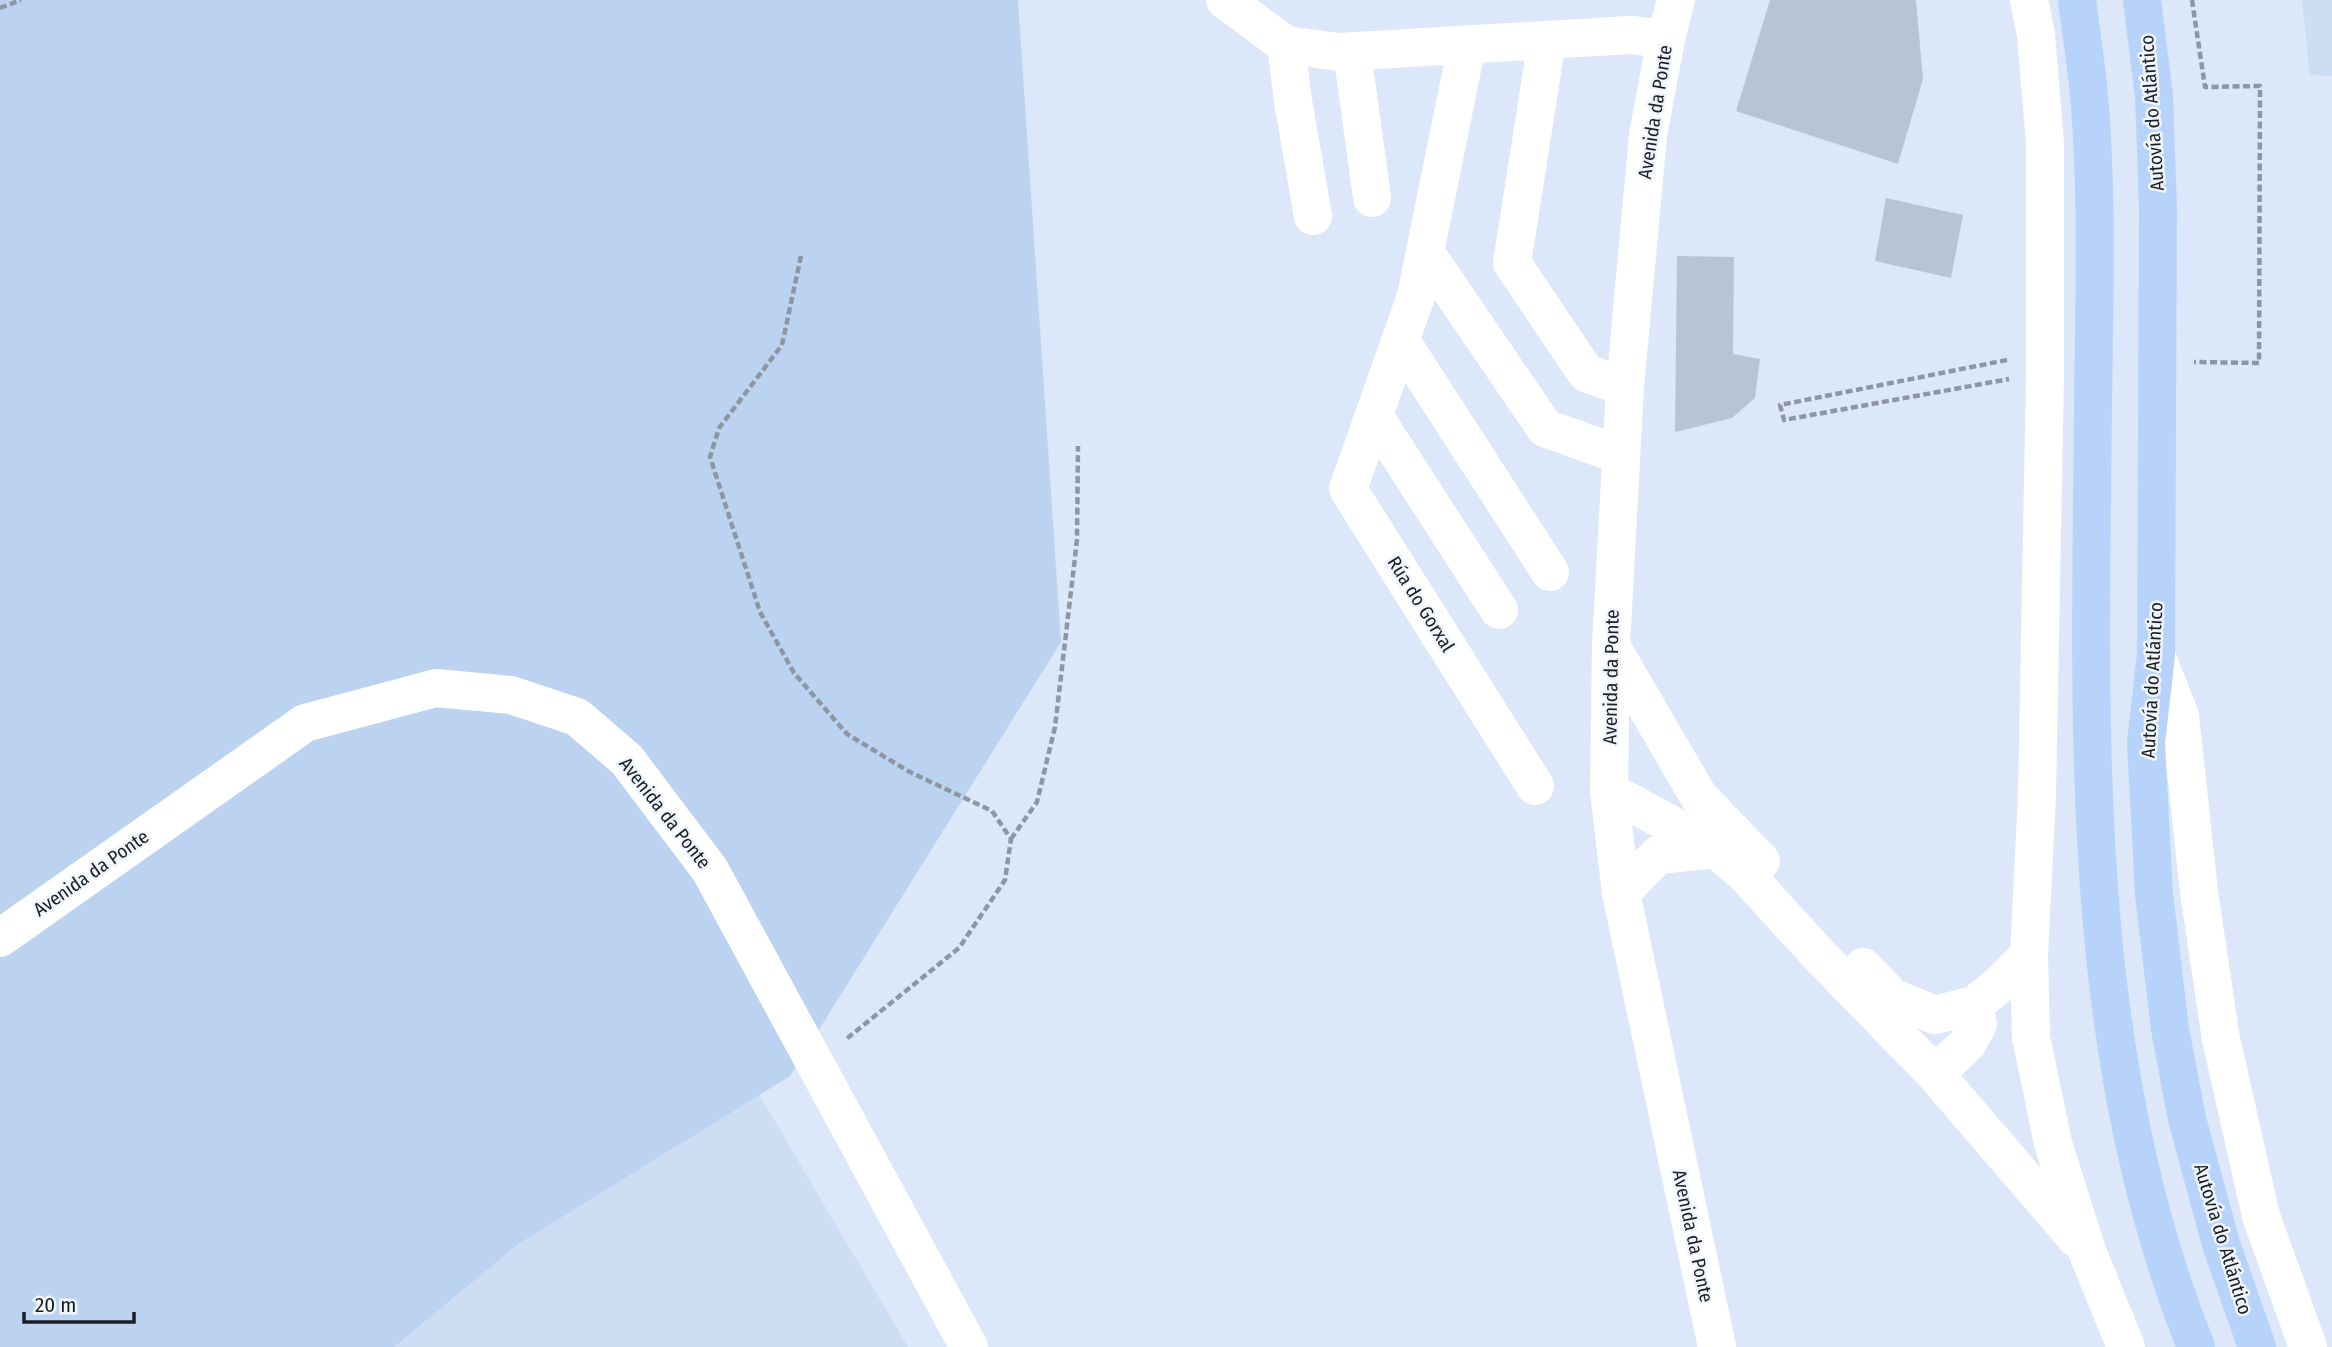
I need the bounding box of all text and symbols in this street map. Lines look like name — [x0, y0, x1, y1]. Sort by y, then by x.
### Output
street label: Autovía do Atlántico — [2135, 34, 2169, 192]
street label: Avenida da Ponte — [1633, 43, 1677, 181]
street label: Rúa do Gorxal — [1383, 552, 1459, 656]
street label: Autovía do Atlántico — [2136, 601, 2168, 759]
street label: Avenida da Ponte — [1598, 609, 1624, 745]
street label: Avenida da Ponte — [614, 753, 716, 873]
street label: Avenida da Ponte — [29, 825, 153, 921]
street label: Autovía do Atlántico — [2189, 1161, 2257, 1317]
street label: Avenida da Ponte — [1668, 1167, 1718, 1305]
scale bar — [24, 1280, 135, 1324]
text: 20 m — [35, 1292, 76, 1318]

